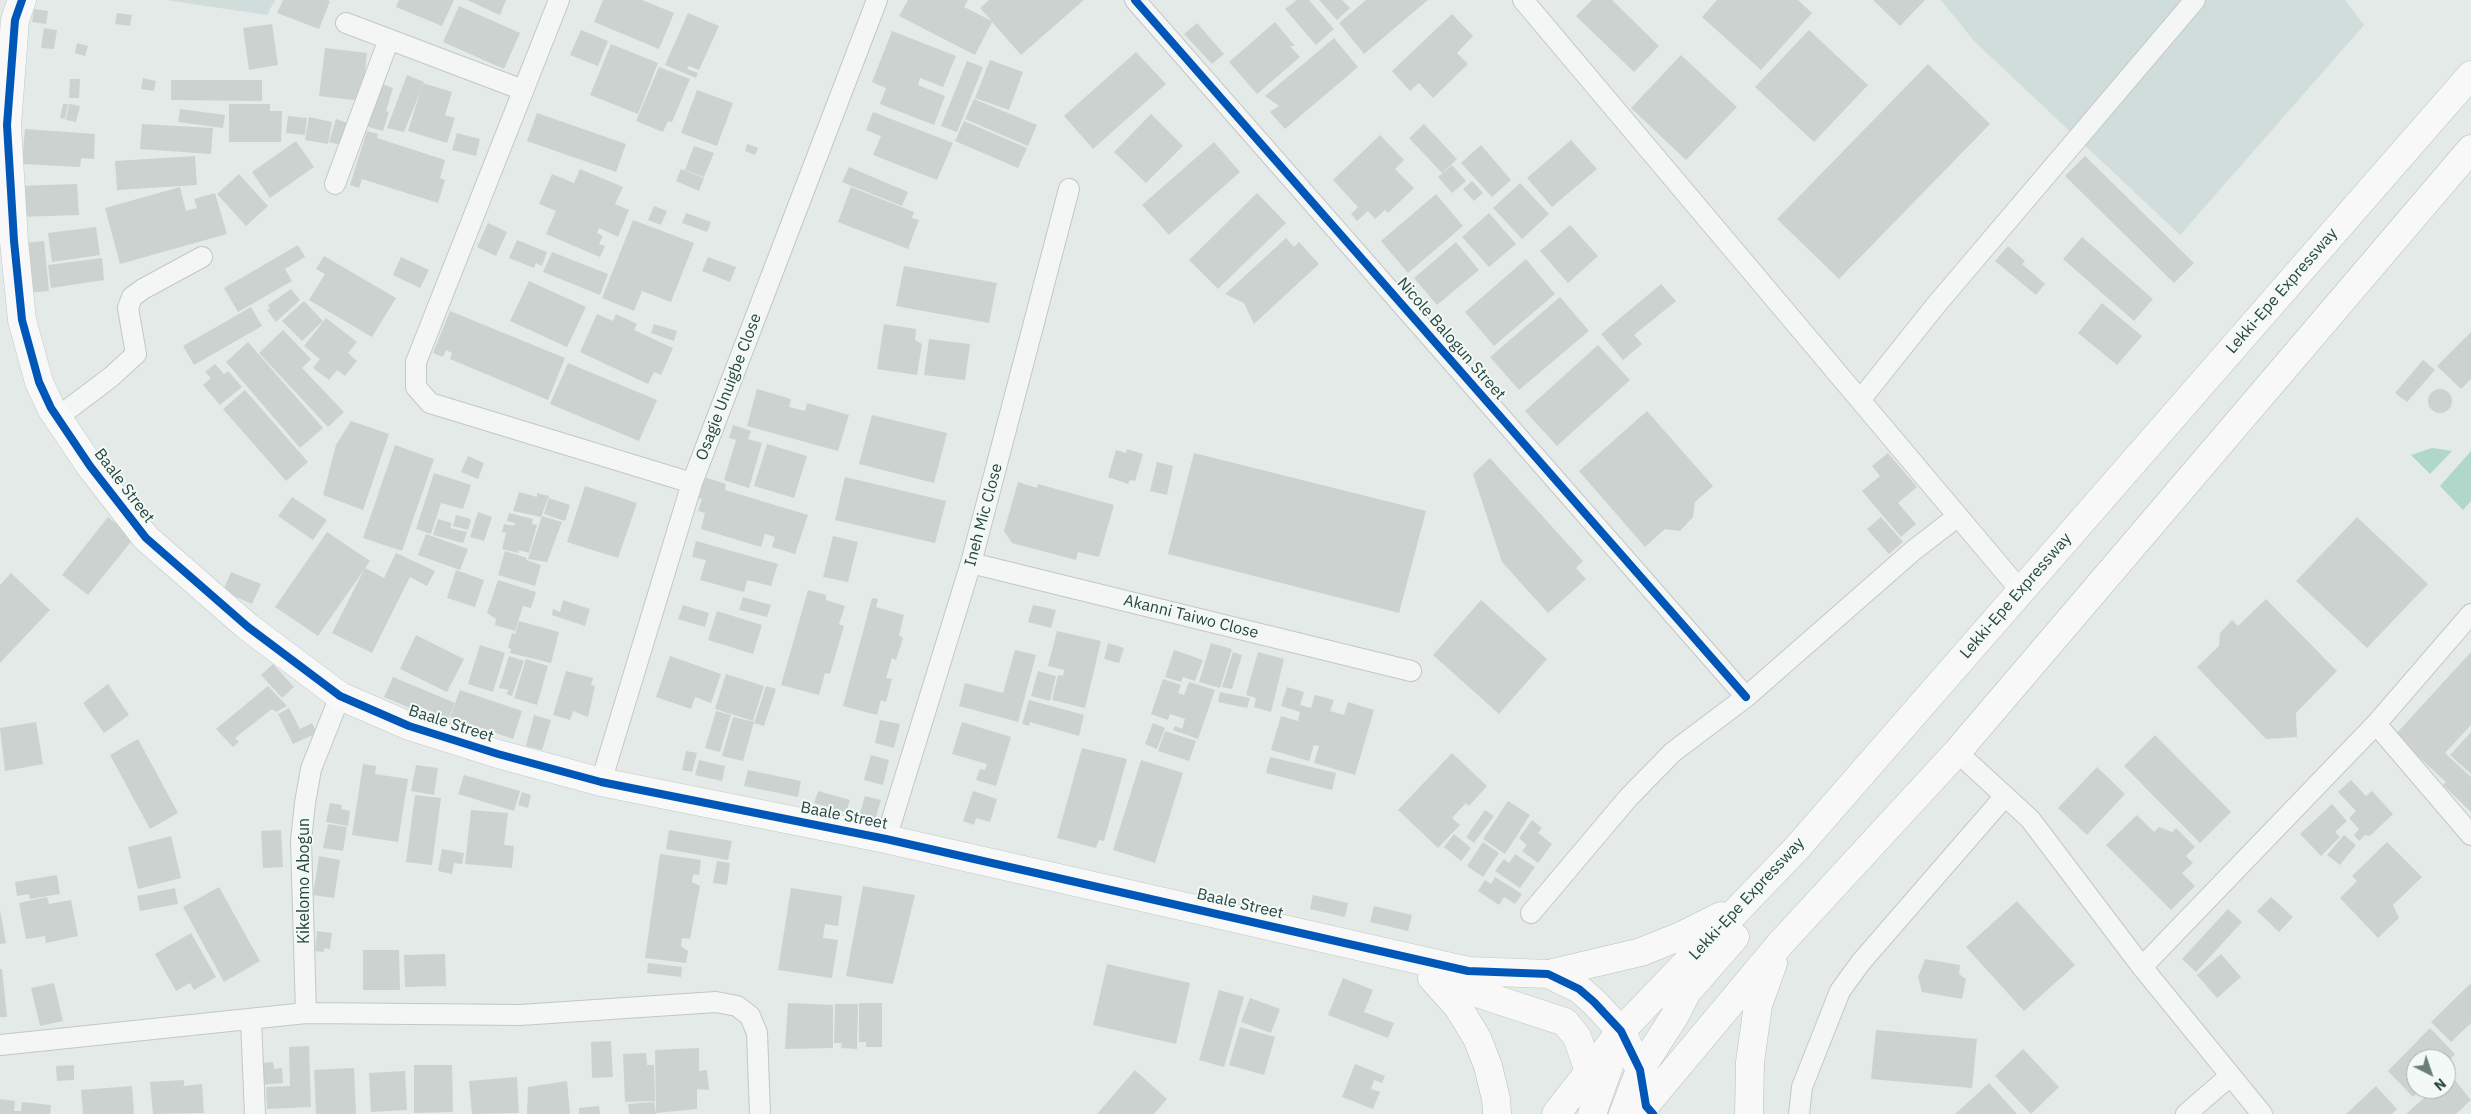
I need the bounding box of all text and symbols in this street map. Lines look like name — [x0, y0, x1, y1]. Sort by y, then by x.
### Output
street label: Lekki-Epe Expressway — [2222, 224, 2342, 358]
street label: Nicole Balogun Street — [1393, 274, 1509, 404]
street label: Osagie Unuigbe Close — [692, 311, 766, 463]
street label: Baale Street — [90, 445, 158, 527]
street label: Ineh Mic Close — [961, 461, 1007, 569]
street label: Lekki-Epe Expressway — [1956, 529, 2076, 663]
street label: Akanni Taiwo Close — [1122, 591, 1260, 643]
street label: Baale Street — [406, 701, 496, 747]
street label: Baale Street — [799, 798, 889, 834]
street label: Kikelomo Abogun — [294, 818, 314, 944]
street label: Lekki-Epe Expressway — [1685, 834, 1809, 964]
street label: Baale Street — [1195, 885, 1285, 923]
north arrow — [2406, 1049, 2456, 1099]
text: N — [2430, 1074, 2450, 1095]

